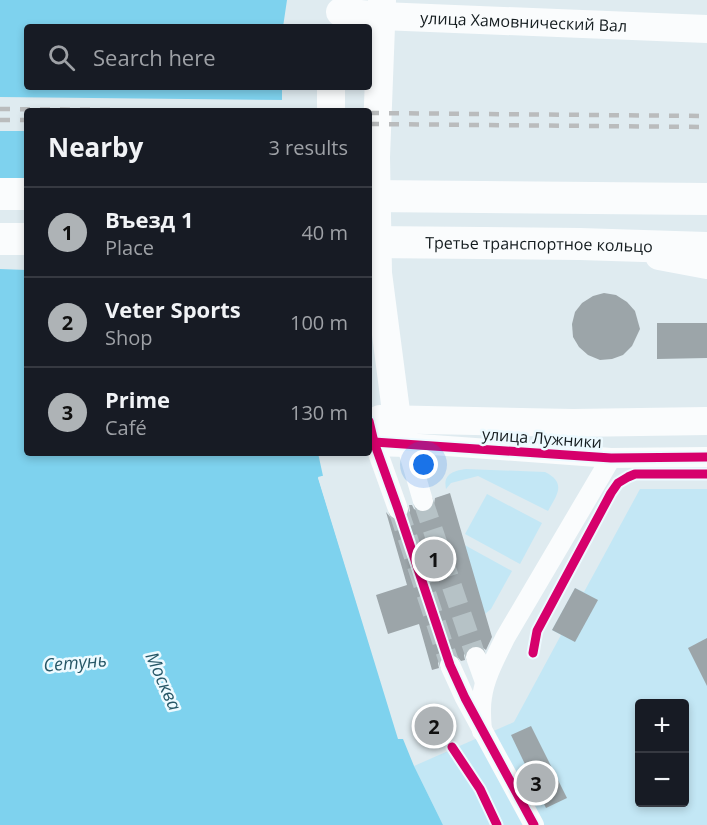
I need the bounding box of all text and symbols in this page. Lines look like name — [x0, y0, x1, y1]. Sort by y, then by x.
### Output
street label: улица Хамовнический Вал — [420, 7, 628, 37]
search box — [24, 24, 372, 90]
icon: search — [45, 41, 78, 74]
text: Search here — [93, 42, 216, 72]
text: Nearby — [48, 129, 143, 165]
text: 3 results — [268, 134, 348, 161]
text: Въезд 1 — [105, 204, 194, 234]
text: 1 — [62, 219, 73, 246]
text: 40 m — [301, 219, 348, 246]
street label: Третье транспортное кольцо — [425, 232, 653, 257]
text: Place — [105, 234, 154, 261]
text: Veter Sports — [105, 294, 241, 324]
text: 2 — [62, 309, 73, 336]
text: 100 m — [290, 309, 348, 336]
text: Shop — [105, 324, 153, 351]
text: Prime — [105, 384, 170, 414]
text: 3 — [62, 399, 73, 426]
text: 130 m — [290, 399, 348, 426]
text: Café — [105, 414, 147, 441]
street label: улица Лужники — [481, 423, 603, 453]
your location — [409, 450, 438, 479]
pin: 1 — [414, 536, 454, 582]
water label: Сетунь — [42, 647, 108, 677]
water label: Москва — [140, 648, 188, 714]
map controls — [635, 699, 689, 807]
button: + — [635, 699, 689, 753]
pin: 2 — [414, 704, 454, 748]
button: − — [635, 753, 689, 807]
pin: 3 — [516, 760, 556, 806]

